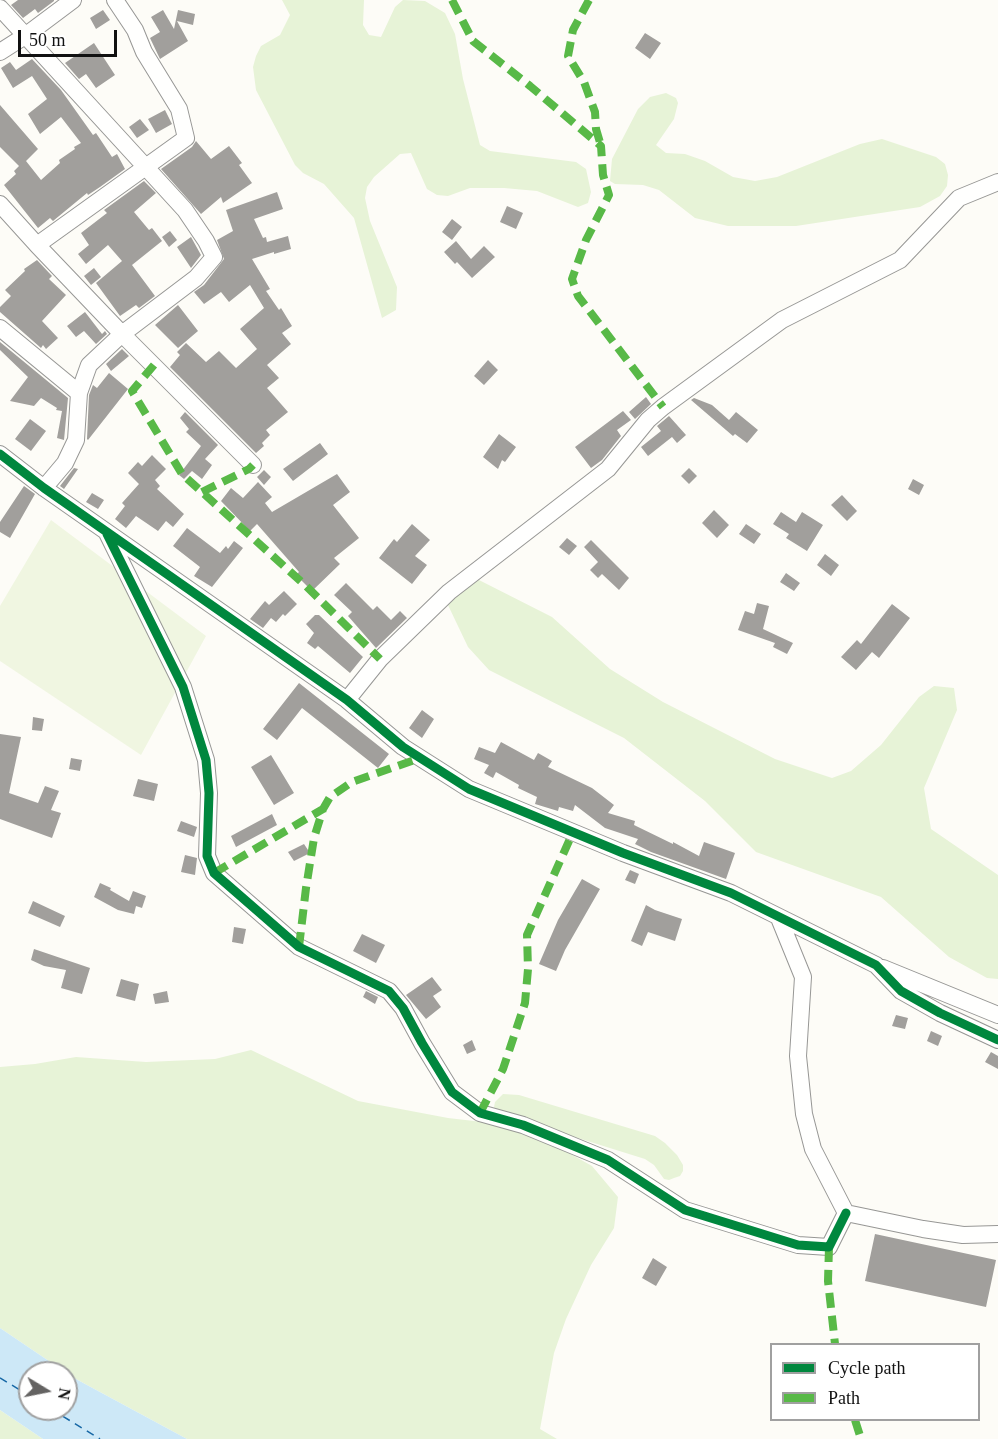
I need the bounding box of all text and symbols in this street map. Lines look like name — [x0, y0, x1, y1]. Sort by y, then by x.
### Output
scale bar — [21, 18, 120, 56]
text: 50 m — [29, 30, 66, 50]
legend — [770, 1343, 980, 1421]
text: Cycle path — [828, 1358, 905, 1378]
north arrow — [18, 1361, 78, 1421]
text: N — [55, 1387, 74, 1401]
text: Path — [828, 1388, 860, 1408]

